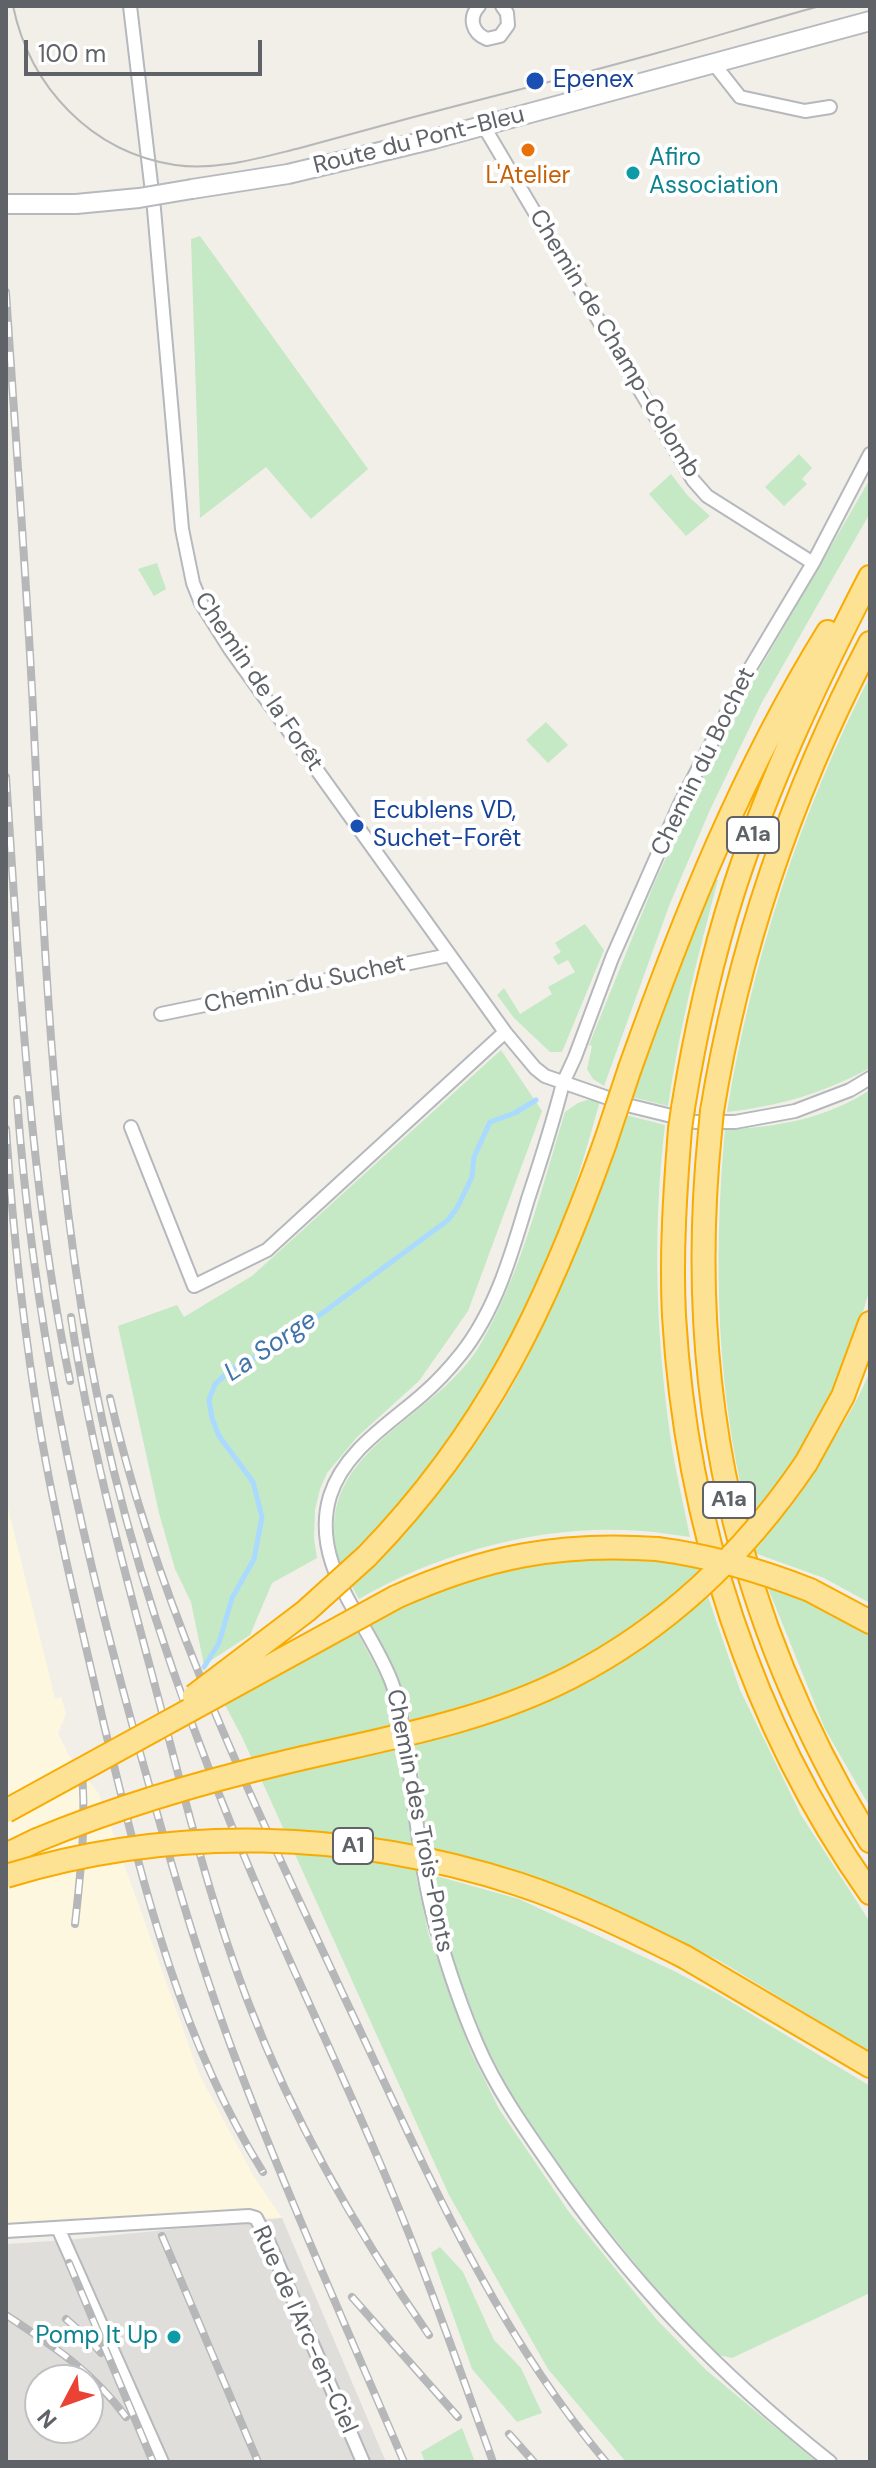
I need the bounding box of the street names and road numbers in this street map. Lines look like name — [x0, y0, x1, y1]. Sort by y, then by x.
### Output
street label: Route du Pont-Bleu — [310, 101, 528, 181]
street label: Chemin de Champ-Colomb — [522, 205, 706, 483]
street label: Chemin de la Forêt — [188, 587, 328, 777]
street label: Chemin du Bochet — [646, 663, 762, 861]
road number: A1a — [727, 817, 779, 853]
street label: Chemin du Suchet — [202, 950, 408, 1020]
road number: A1a — [703, 1482, 755, 1518]
street label: Chemin des Trois-Ponts — [379, 1687, 459, 1955]
road number: A1 — [333, 1828, 373, 1864]
street label: Rue de l'Arc-en-Ciel — [245, 2222, 363, 2438]

